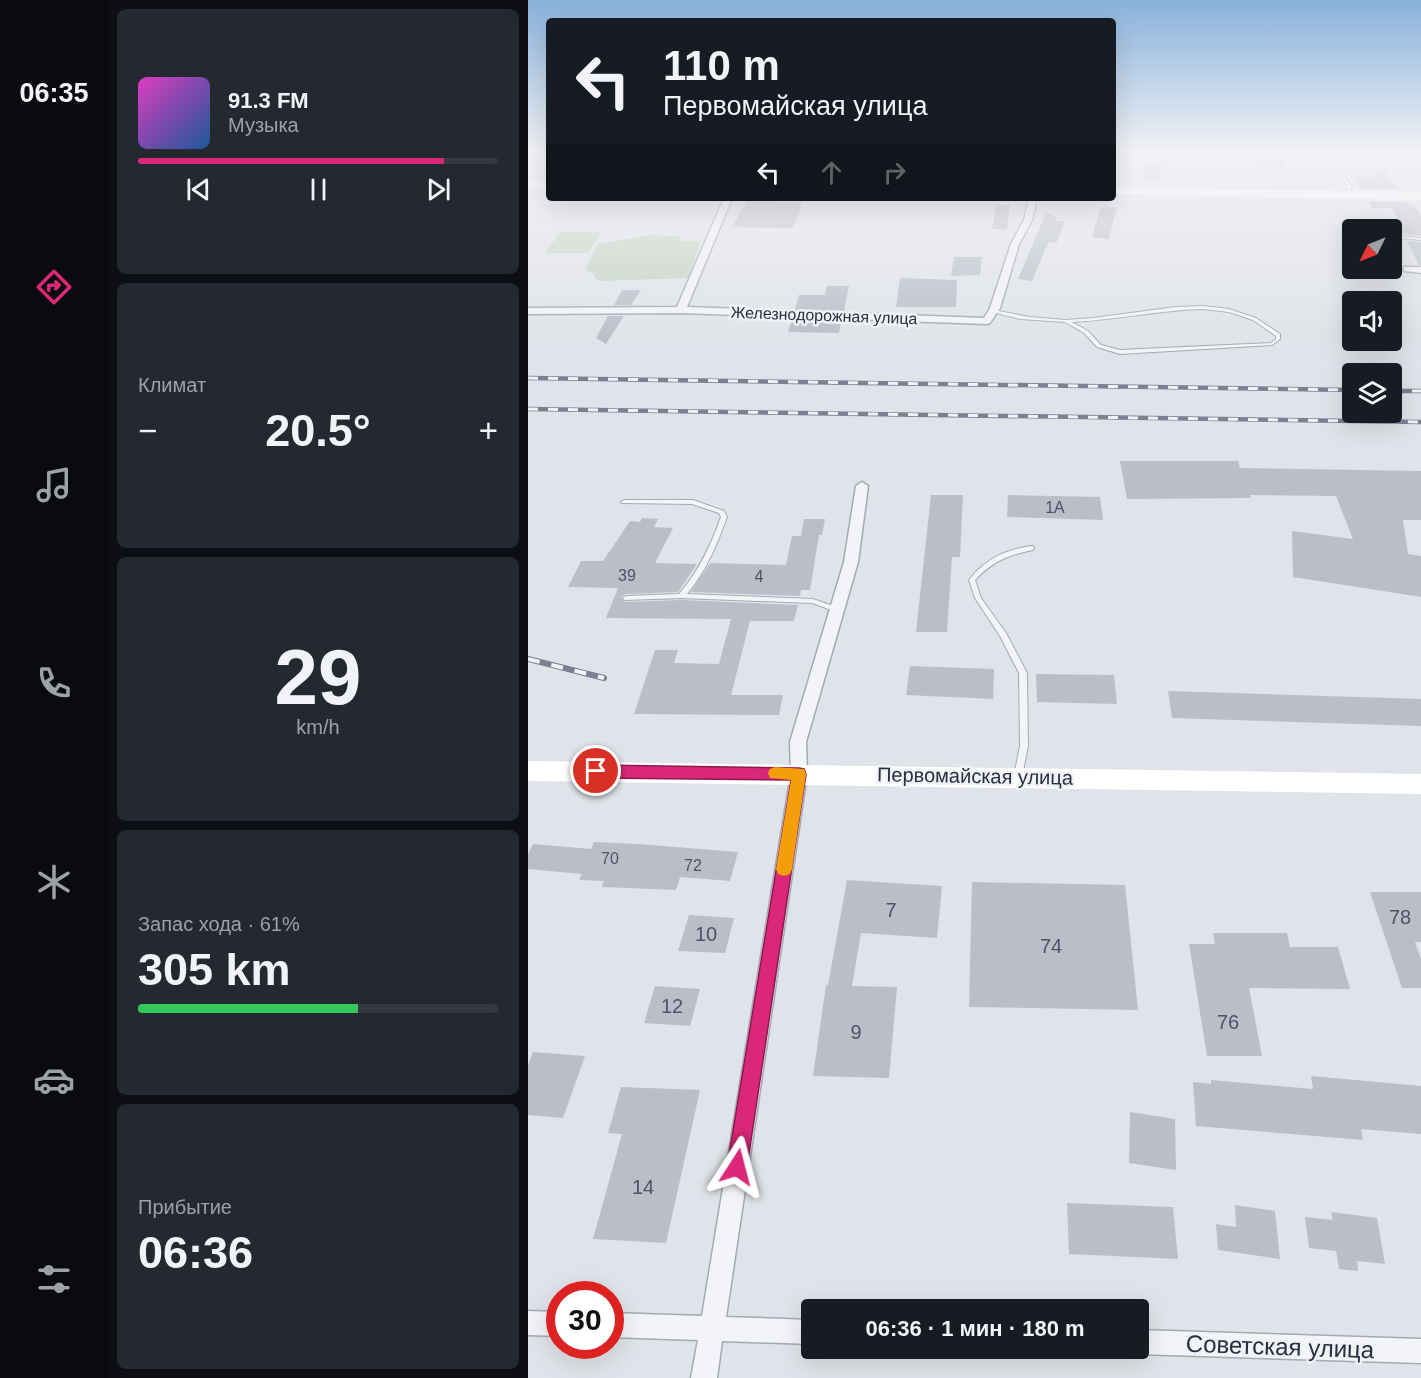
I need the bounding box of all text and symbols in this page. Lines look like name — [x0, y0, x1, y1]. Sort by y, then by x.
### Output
icon: left — [564, 42, 642, 120]
text: 110 m — [663, 42, 780, 89]
text: 06:35 — [19, 78, 89, 108]
text: 91.3 FM — [228, 88, 309, 113]
text: Первомайская улица — [663, 91, 927, 121]
text: Музыка — [228, 114, 299, 136]
icon: left — [752, 156, 785, 189]
icon: ahead — [815, 156, 848, 189]
icon: right — [878, 156, 911, 189]
icon: previous — [182, 173, 215, 206]
icon: pause — [302, 173, 335, 206]
icon: next — [422, 173, 455, 206]
north arrow — [1342, 219, 1402, 279]
map controls — [1342, 219, 1402, 423]
icon: directions — [33, 266, 75, 308]
button: sound — [1342, 291, 1402, 351]
street label: Железнодорожная улица — [730, 304, 918, 327]
button: layers — [1342, 363, 1402, 423]
text: Климат — [138, 374, 206, 396]
text: 20.5° — [265, 405, 371, 456]
text: − — [138, 412, 157, 449]
text: + — [479, 412, 498, 449]
icon: music — [33, 464, 75, 506]
house number: 1А — [1045, 499, 1065, 516]
house number: 39 — [618, 567, 636, 584]
house number: 4 — [755, 568, 764, 585]
text: 29 — [275, 633, 361, 721]
icon: phone — [33, 662, 75, 704]
text: km/h — [296, 716, 340, 738]
pin — [570, 745, 621, 796]
icon: arrive — [579, 754, 612, 787]
street label: Первомайская улица — [877, 763, 1074, 789]
house number: 70 — [601, 850, 619, 867]
house number: 72 — [684, 857, 702, 874]
icon: climate — [33, 861, 75, 903]
house number: 7 — [885, 899, 897, 921]
house number: 78 — [1389, 906, 1411, 928]
text: Запас хода · 61% — [138, 913, 300, 935]
house number: 10 — [695, 923, 717, 945]
house number: 74 — [1040, 935, 1062, 957]
text: 305 km — [138, 944, 291, 995]
house number: 12 — [661, 995, 683, 1017]
house number: 76 — [1217, 1011, 1239, 1033]
house number: 9 — [850, 1021, 862, 1043]
icon: car — [33, 1059, 75, 1101]
position arrow — [705, 1135, 769, 1199]
house number: 14 — [632, 1176, 654, 1198]
text: Прибытие — [138, 1196, 232, 1218]
text: 06:36 — [138, 1227, 253, 1278]
icon: filters — [33, 1258, 75, 1300]
speed limit sign: 30 — [546, 1281, 624, 1359]
text: 06:36 · 1 мин · 180 m — [865, 1316, 1085, 1341]
street label: Советская улица — [1185, 1330, 1375, 1363]

